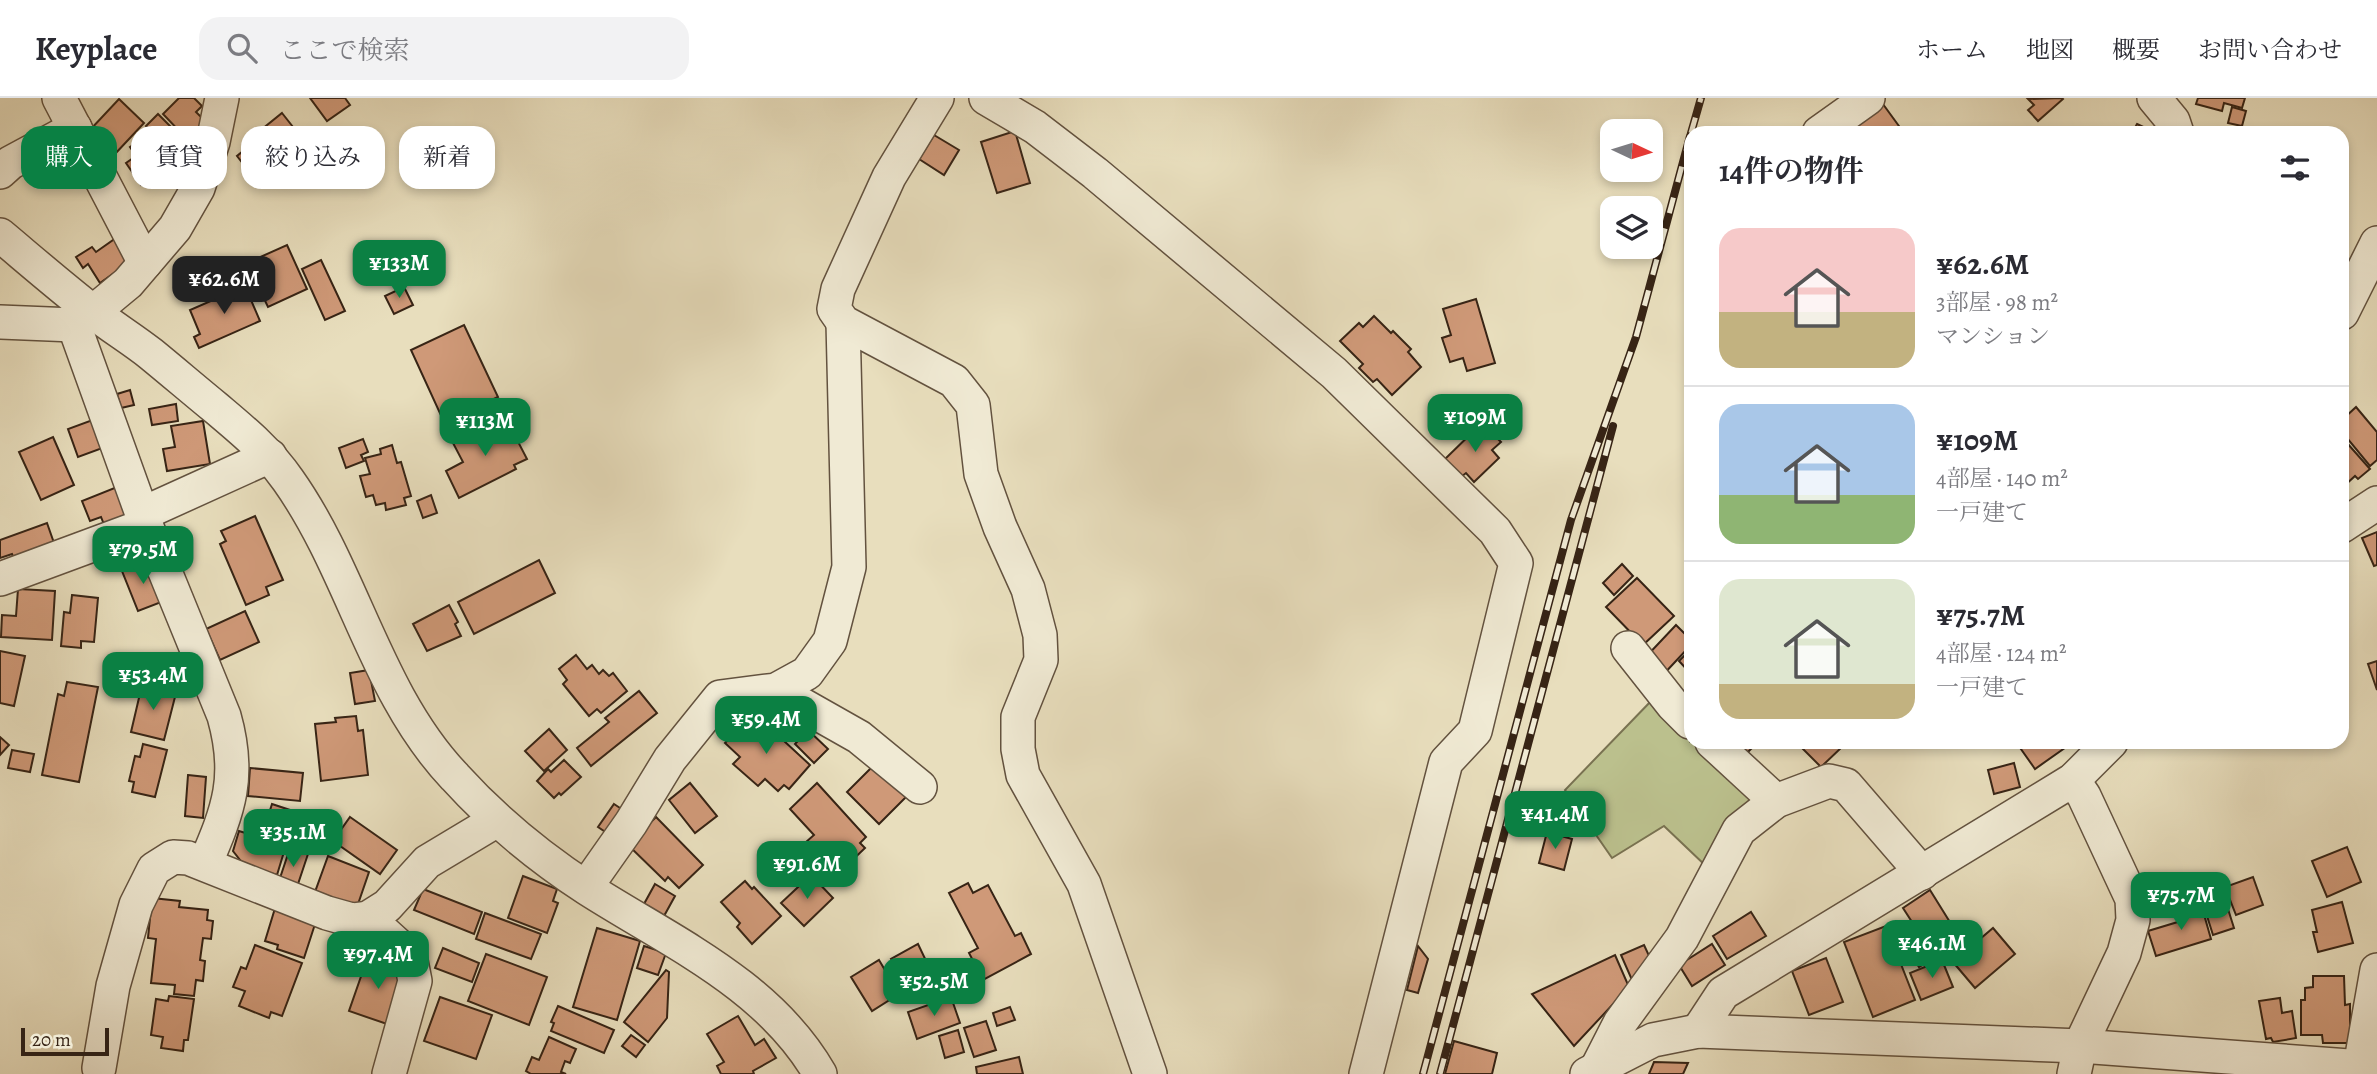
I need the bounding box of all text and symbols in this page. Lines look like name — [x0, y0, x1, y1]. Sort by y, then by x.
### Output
search box — [199, 17, 689, 80]
text: Keyplace — [35, 26, 157, 71]
icon: search — [223, 29, 261, 67]
text: ここで検索 — [279, 33, 409, 68]
text: ホーム — [1916, 34, 1988, 66]
text: 地図 — [2026, 34, 2074, 66]
text: 概要 — [2112, 34, 2160, 66]
text: お問い合わせ — [2198, 34, 2342, 66]
north arrow — [1600, 119, 1662, 182]
map controls — [1600, 119, 1663, 259]
chip: 購入 — [21, 126, 117, 189]
chip: 賃貸 — [131, 126, 227, 189]
chip: 絞り込み — [241, 126, 385, 189]
chip: 新着 — [399, 126, 495, 189]
icon: filters — [2276, 149, 2314, 187]
text: 14件の物件 — [1719, 151, 1864, 191]
button: layers — [1600, 196, 1663, 259]
pin: ¥133M — [350, 240, 448, 300]
text: ¥62.6M — [1936, 244, 2029, 284]
text: ¥133M — [369, 247, 429, 278]
pin: ¥62.6M — [167, 256, 281, 316]
icon: home — [1775, 256, 1859, 340]
text: ¥62.6M — [188, 263, 260, 294]
text: 3部屋 · 98 m² — [1936, 287, 2058, 318]
text: マンション — [1936, 321, 2050, 352]
pin: ¥109M — [1426, 394, 1524, 454]
pin: ¥113M — [436, 398, 534, 458]
text: ¥109M — [1444, 401, 1507, 432]
text: ¥113M — [456, 405, 514, 436]
text: ¥109M — [1936, 420, 2018, 460]
icon: home — [1775, 432, 1859, 516]
text: 4部屋 · 140 m² — [1936, 463, 2068, 494]
text: 一戸建て — [1936, 497, 2028, 528]
pin: ¥79.5M — [86, 526, 200, 586]
text: ¥79.5M — [108, 533, 178, 564]
text: ¥75.7M — [1936, 595, 2025, 635]
icon: home — [1775, 607, 1859, 691]
text: 4部屋 · 124 m² — [1936, 638, 2067, 669]
pin: ¥53.4M — [96, 652, 210, 712]
text: ¥53.4M — [118, 659, 188, 690]
text: 一戸建て — [1936, 672, 2028, 703]
pin: ¥59.4M — [709, 696, 823, 756]
text: ¥59.4M — [731, 703, 801, 734]
pin: ¥41.4M — [1498, 792, 1612, 851]
text: ¥41.4M — [1521, 798, 1589, 829]
pin: ¥35.1M — [236, 810, 350, 869]
text: ¥35.1M — [260, 816, 326, 847]
pin: ¥91.6M — [750, 842, 864, 901]
text: ¥91.6M — [773, 848, 841, 879]
pin: ¥75.7M — [2124, 872, 2238, 932]
text: ¥75.7M — [2147, 879, 2215, 910]
pin: ¥46.1M — [1875, 920, 1989, 980]
text: ¥46.1M — [1898, 927, 1966, 958]
pin: ¥97.4M — [321, 932, 435, 991]
text: ¥97.4M — [343, 938, 413, 969]
pin: ¥52.5M — [877, 958, 991, 1018]
text: ¥52.5M — [899, 965, 969, 996]
scale bar — [21, 1025, 108, 1057]
text: 20 m — [32, 1027, 71, 1053]

